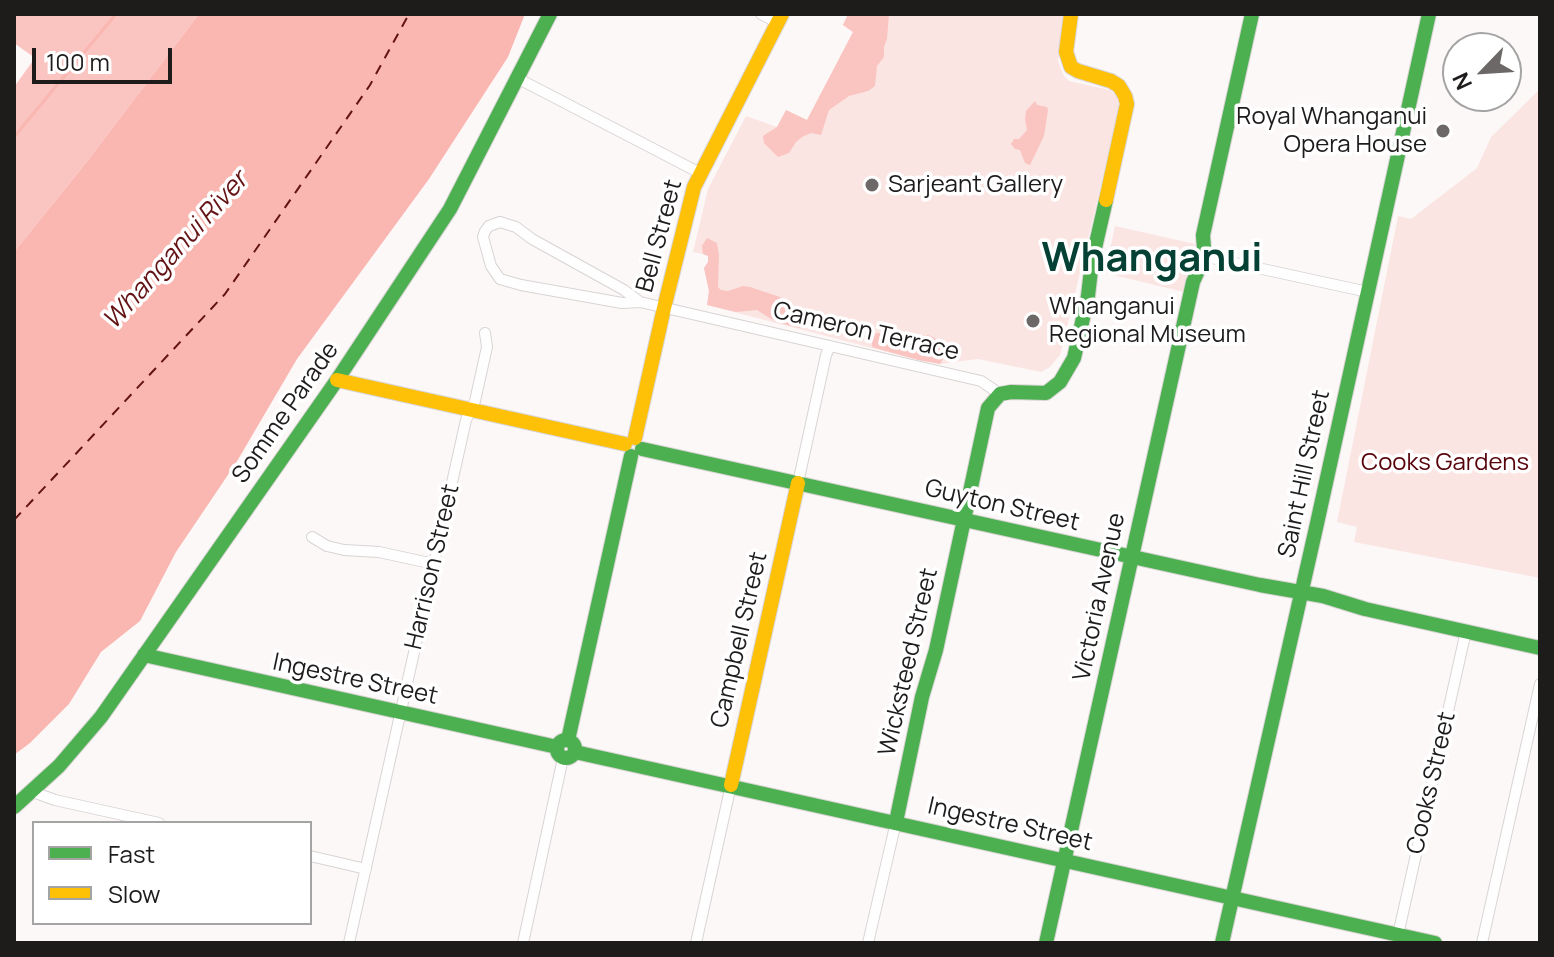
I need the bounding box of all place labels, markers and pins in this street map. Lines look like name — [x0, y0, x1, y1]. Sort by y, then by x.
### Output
place label: Royal Whanganui Opera House — [1236, 103, 1427, 159]
marker: Royal Whanganui Opera House — [1434, 122, 1452, 140]
place label: Sarjeant Gallery — [888, 171, 1063, 199]
marker: Sarjeant Gallery — [863, 176, 881, 194]
place label: Whanganui Regional Museum — [1049, 293, 1246, 349]
marker: Whanganui Regional Museum — [1024, 312, 1042, 330]

